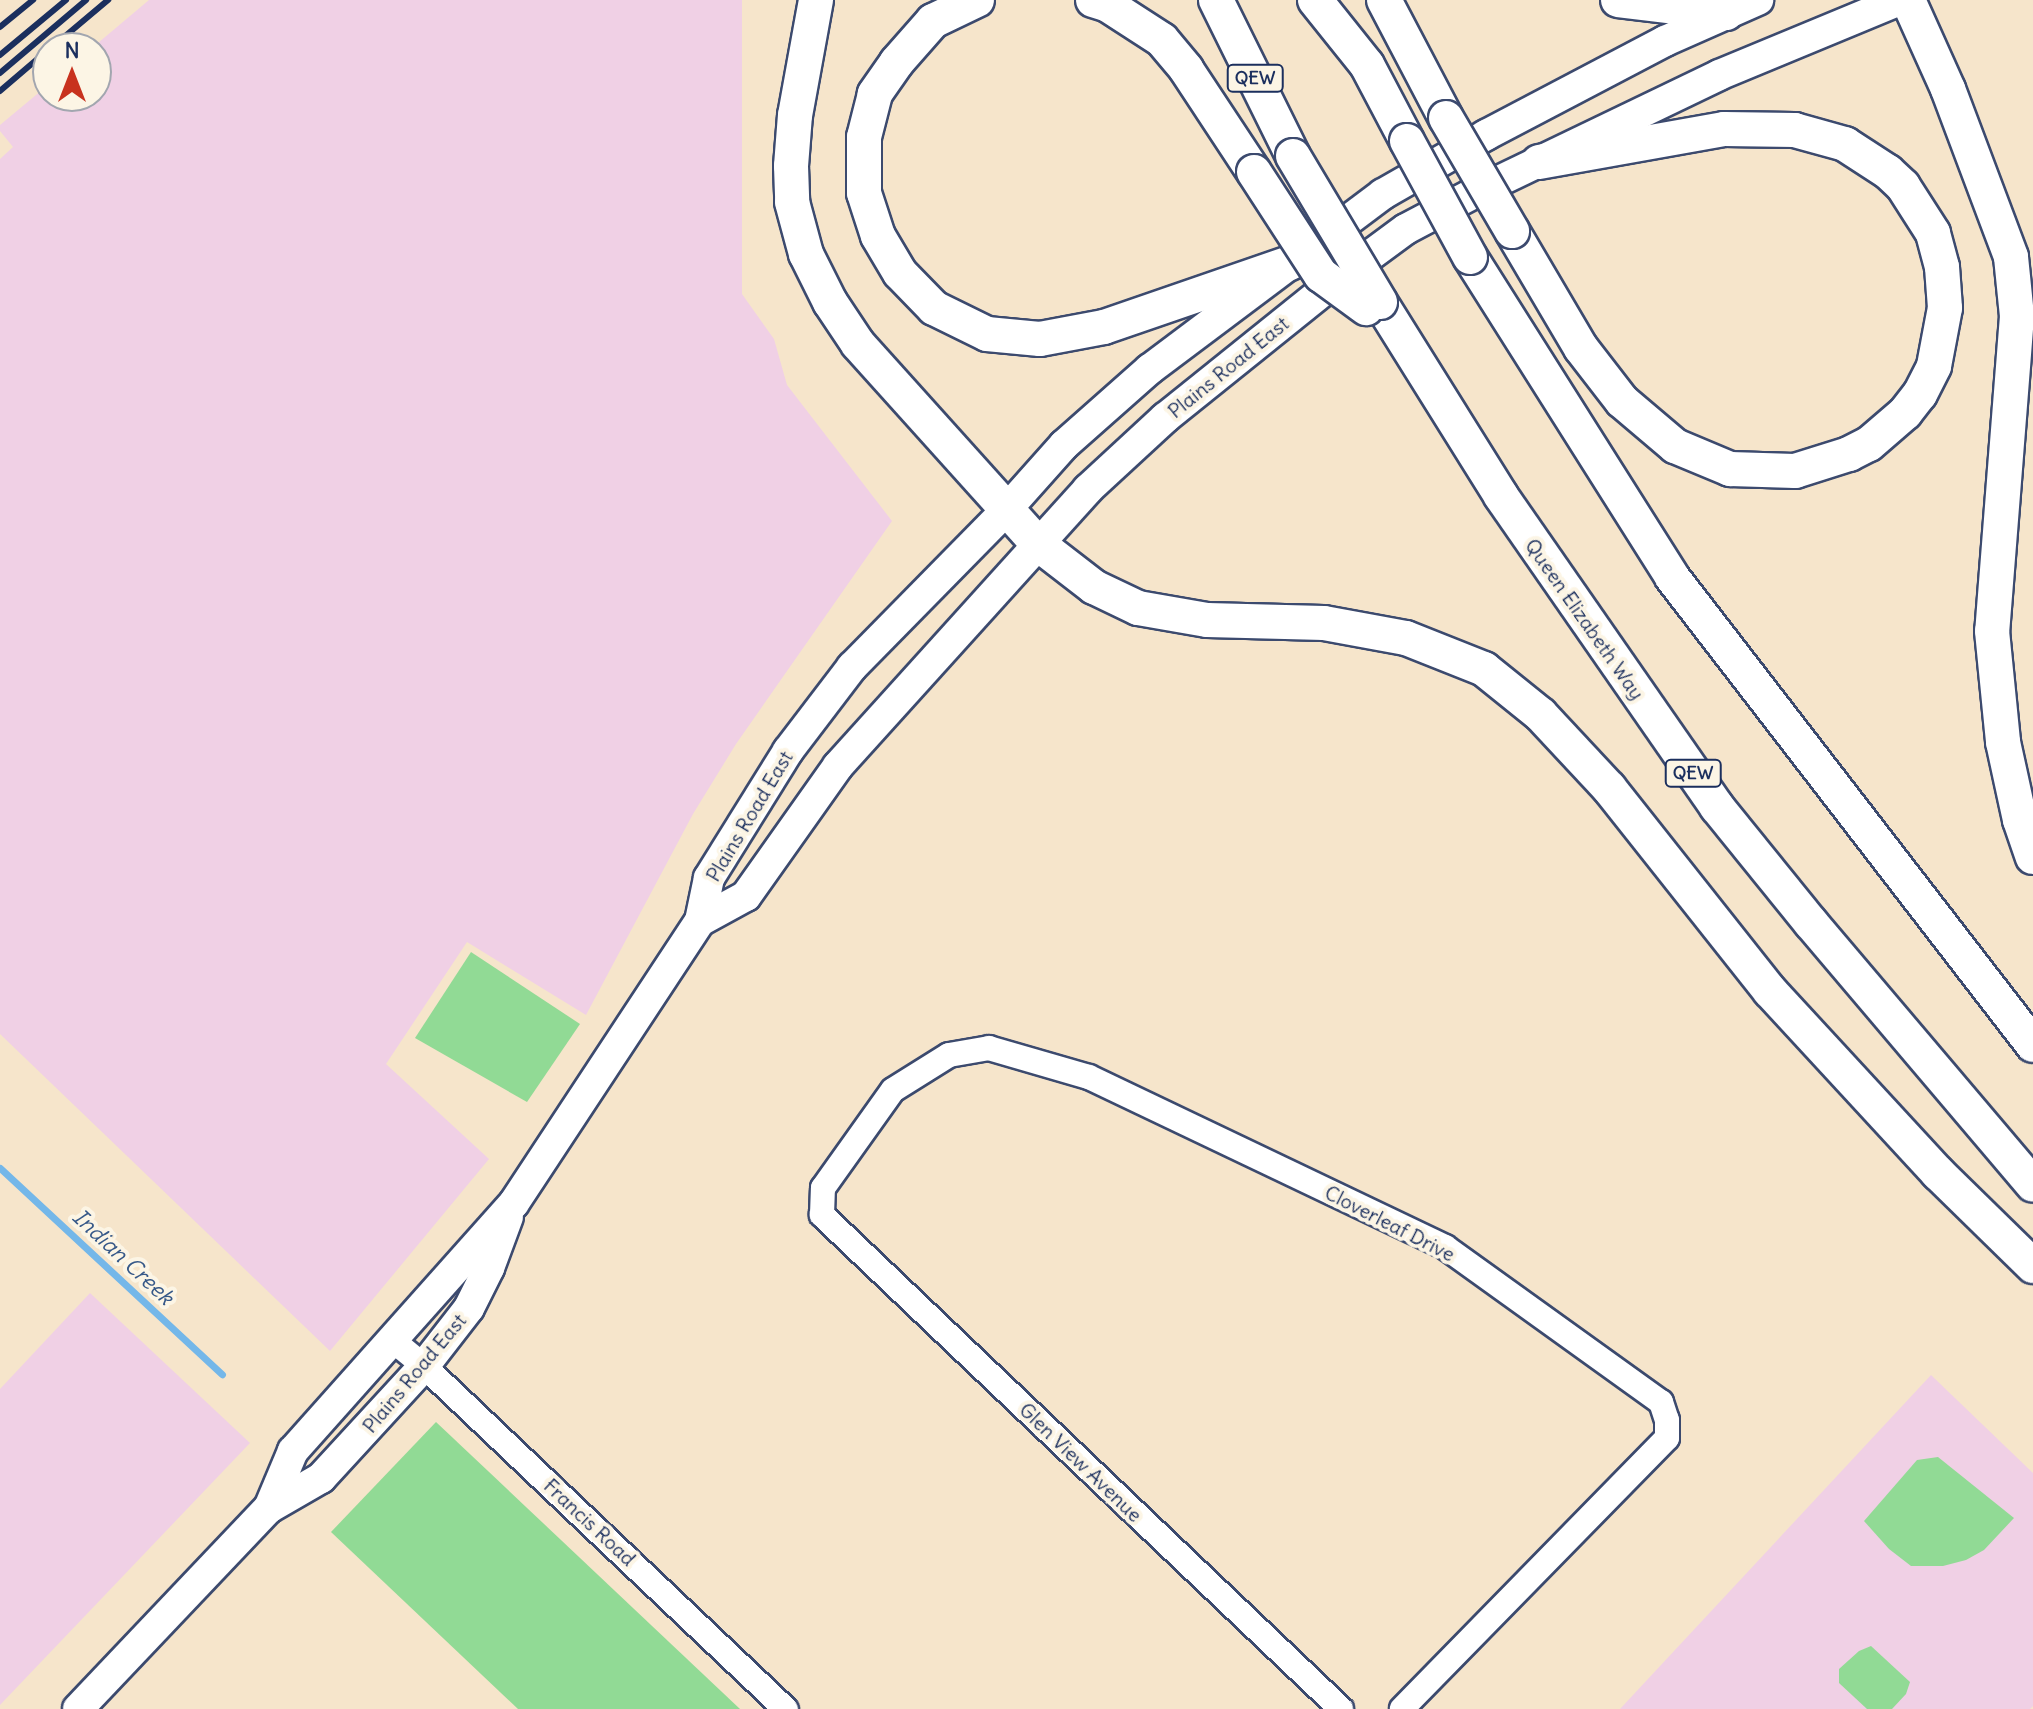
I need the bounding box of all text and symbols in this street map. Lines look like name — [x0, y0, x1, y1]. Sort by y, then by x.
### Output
north arrow — [32, 32, 112, 112]
text: N — [64, 36, 80, 64]
road number: QEW — [1225, 64, 1285, 92]
street label: Plains Road East — [1163, 311, 1293, 423]
street label: Queen Elizabeth Way — [1520, 534, 1650, 704]
street label: Plains Road East — [701, 746, 797, 886]
road number: QEW — [1663, 759, 1723, 787]
street label: Cloverleaf Drive — [1321, 1180, 1459, 1266]
water label: Indian Creek — [67, 1204, 179, 1310]
street label: Plains Road East — [357, 1309, 471, 1437]
street label: Glen View Avenue — [1015, 1397, 1147, 1527]
street label: Francis Road — [539, 1473, 641, 1571]

